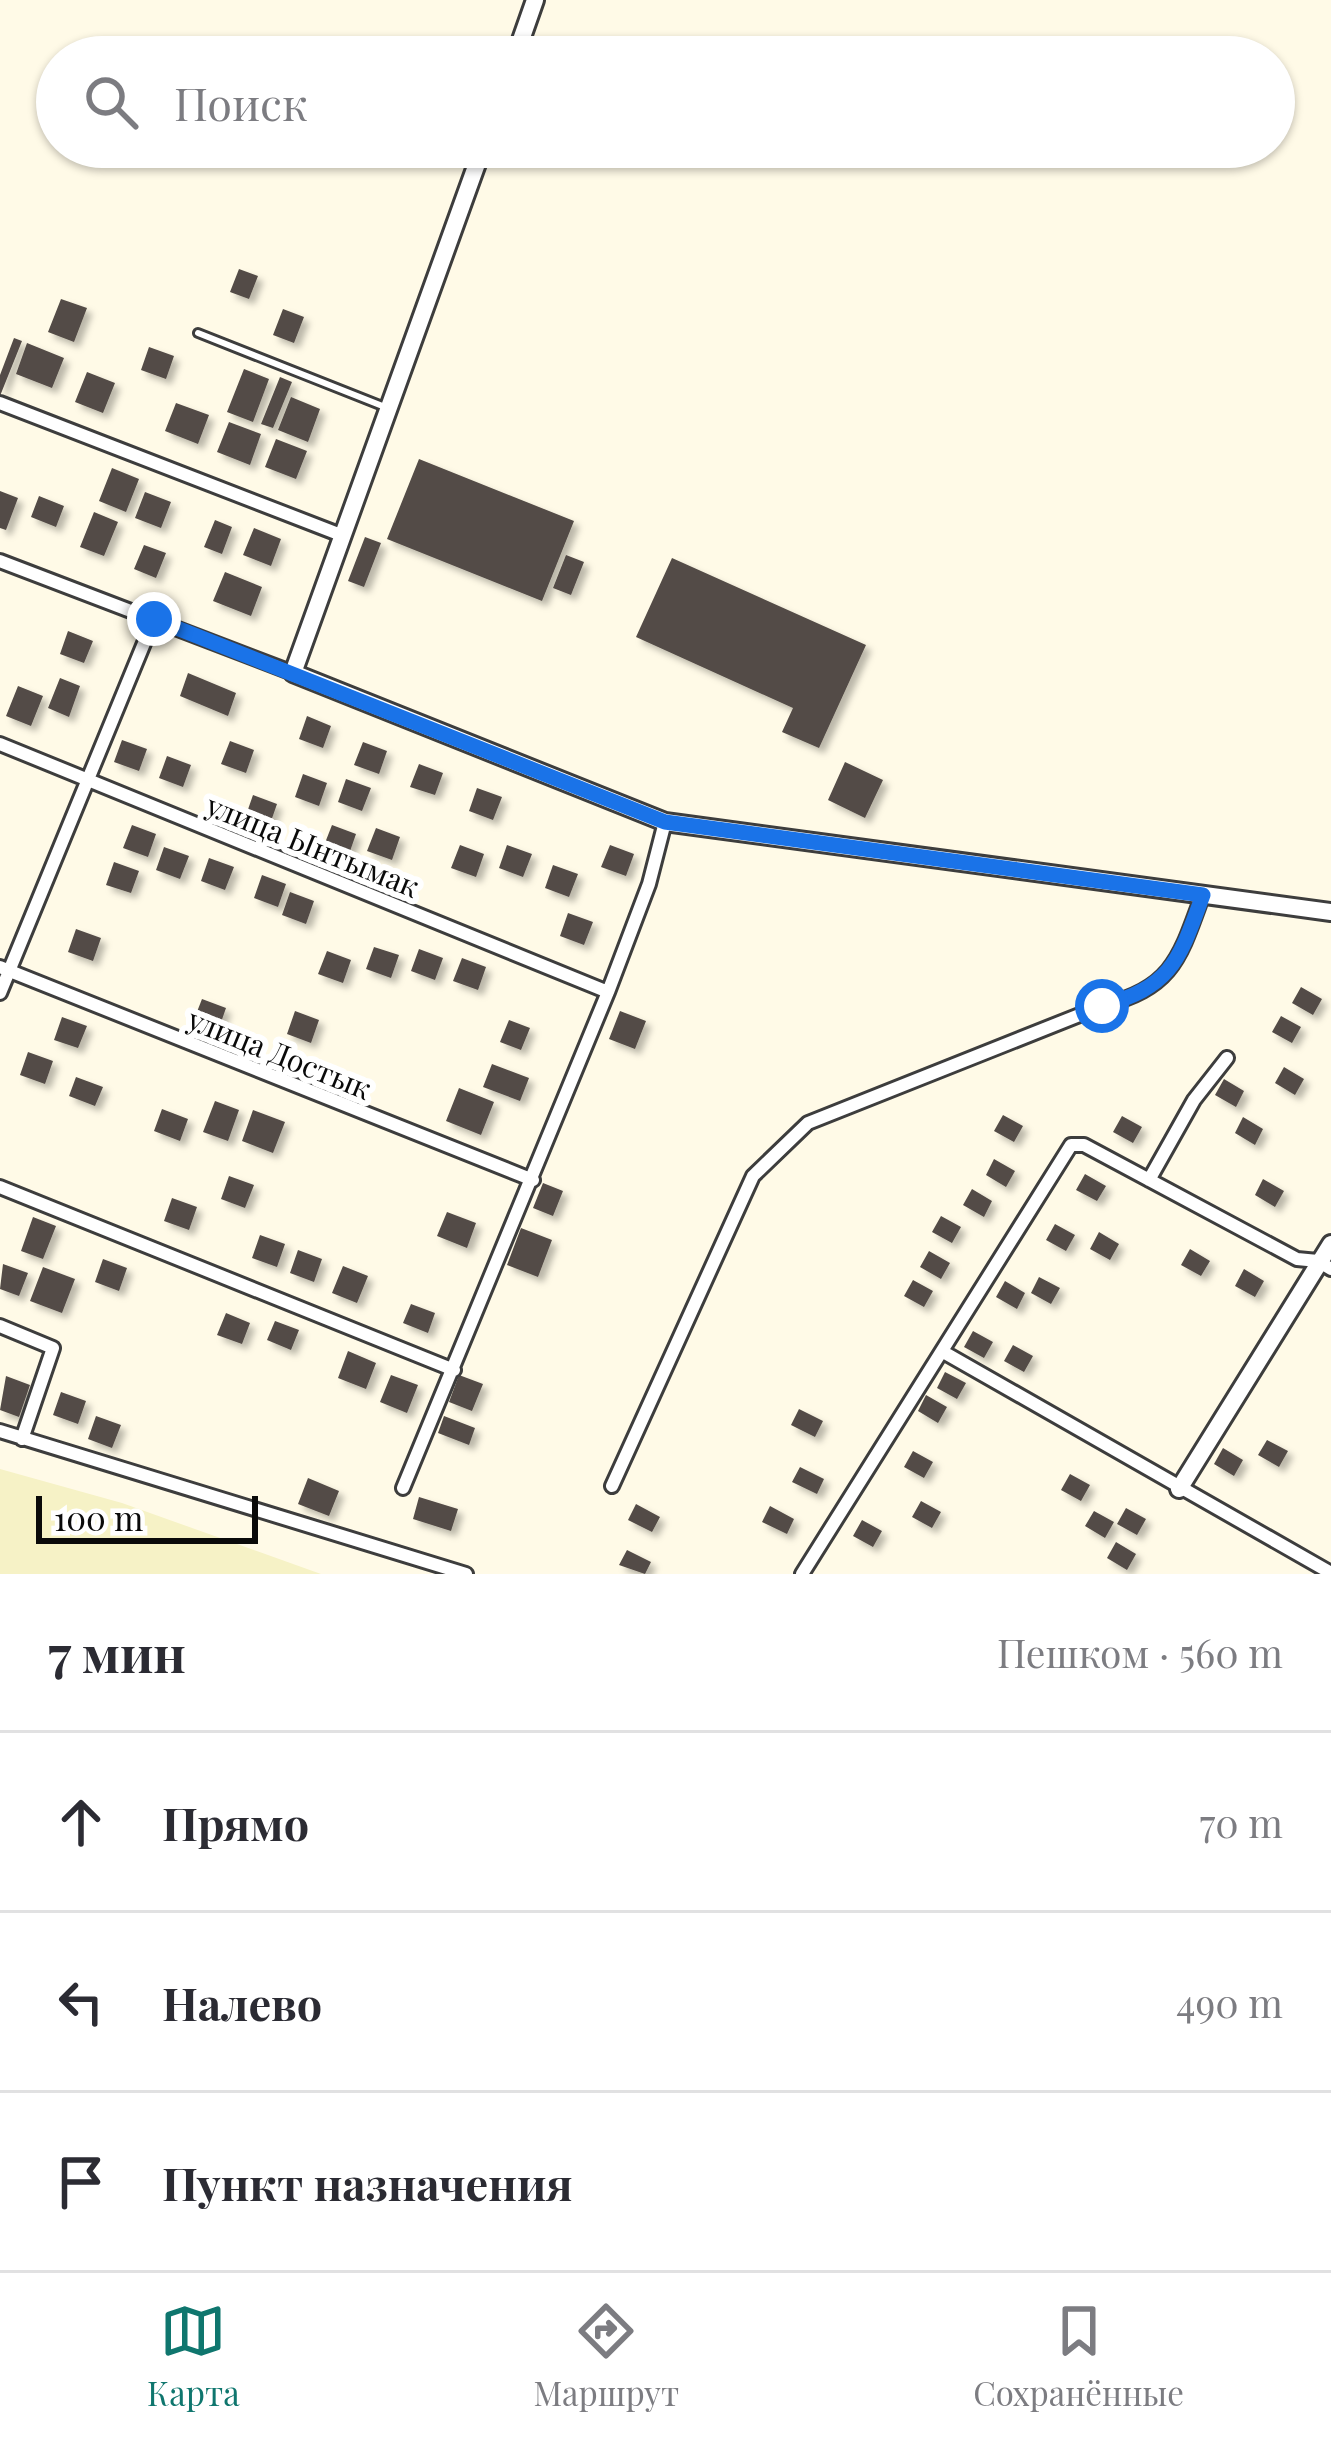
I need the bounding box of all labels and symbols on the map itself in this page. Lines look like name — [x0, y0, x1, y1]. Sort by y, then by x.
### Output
route end — [127, 592, 181, 646]
street label: улица Ынтымак — [200, 784, 425, 906]
route start — [1075, 979, 1129, 1033]
street label: улица Достык — [181, 998, 378, 1108]
scale bar — [36, 1490, 258, 1543]

